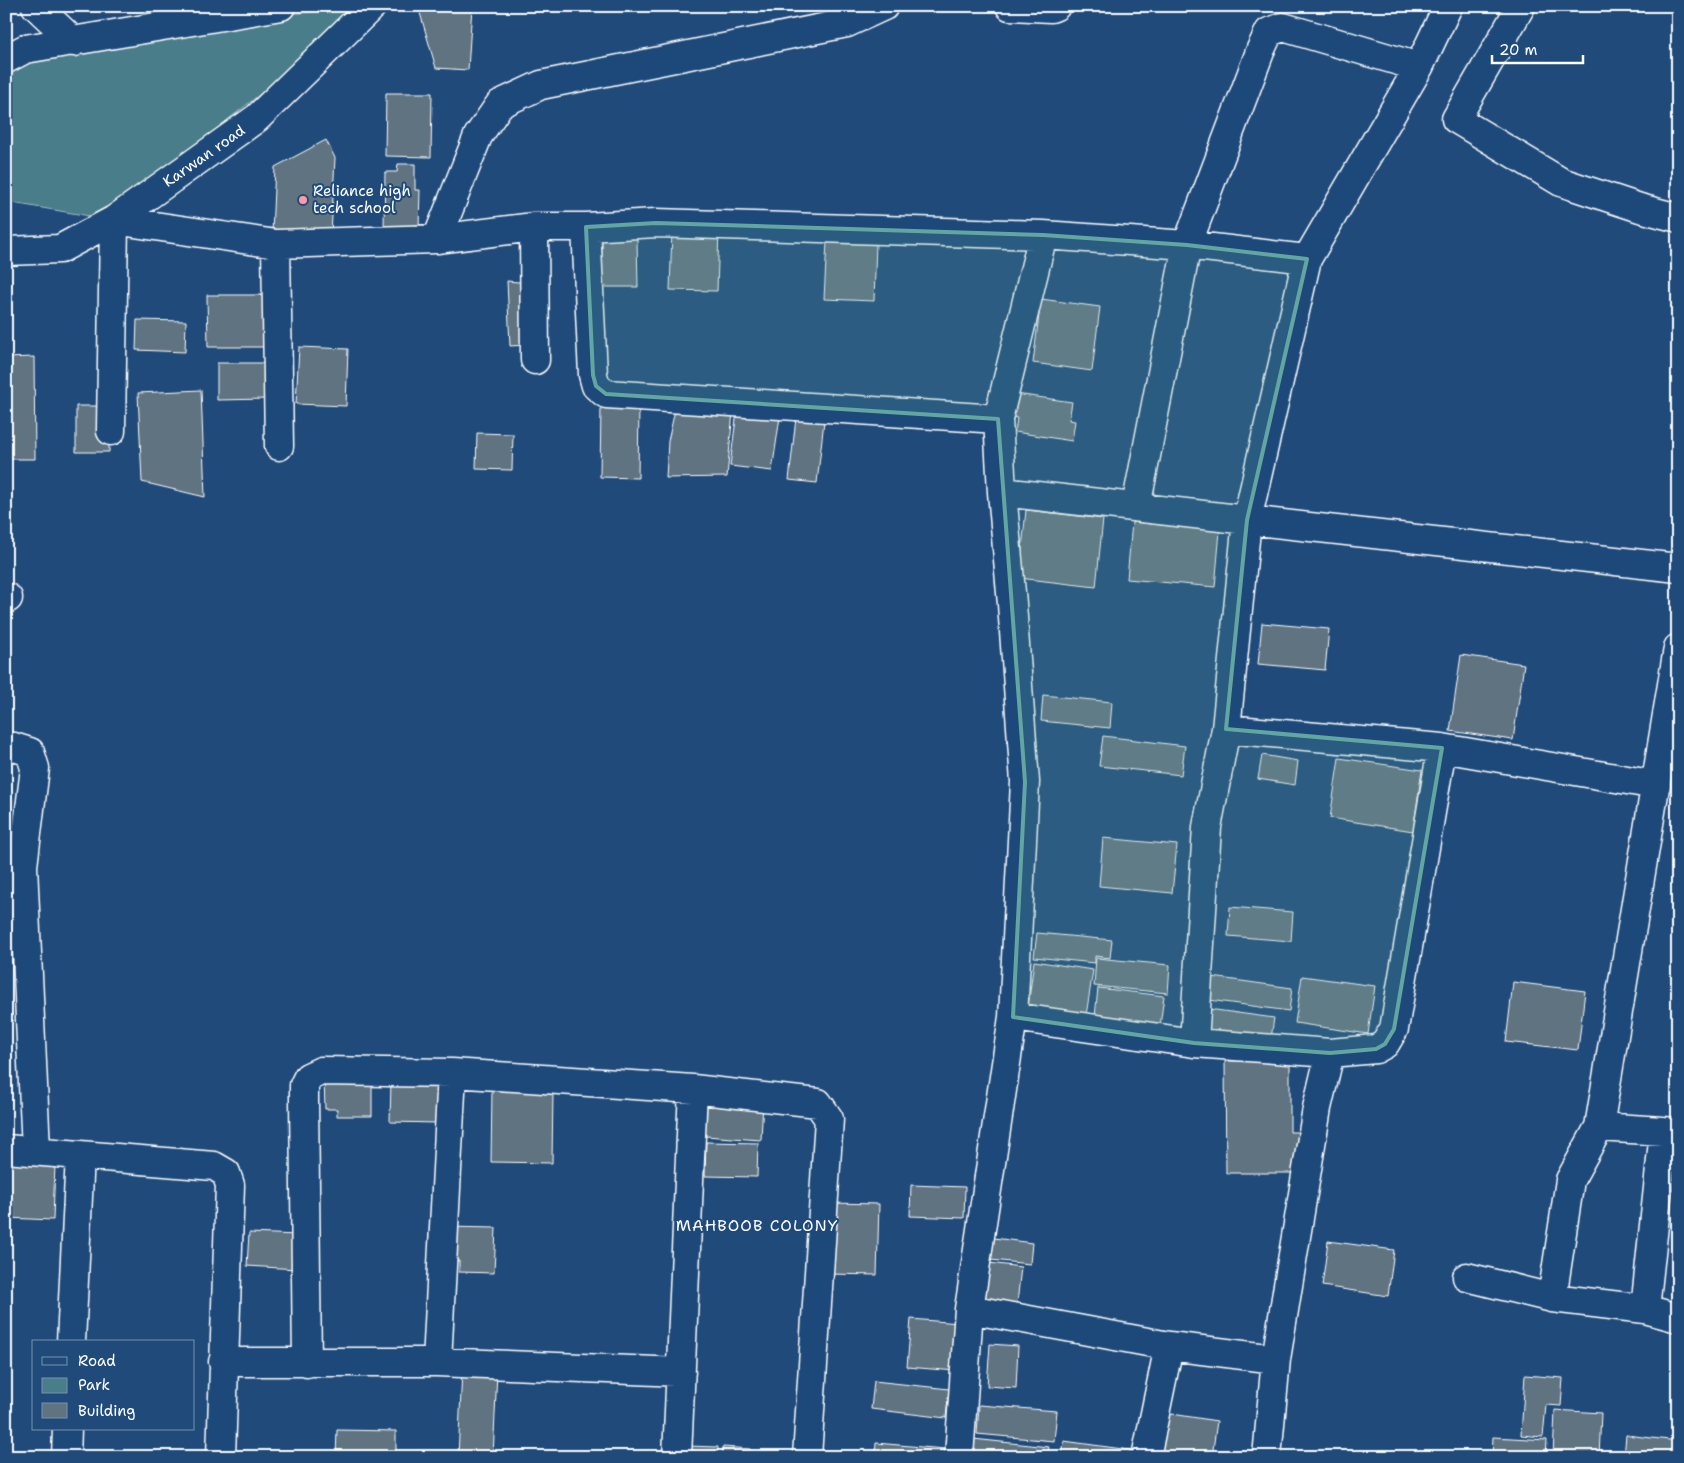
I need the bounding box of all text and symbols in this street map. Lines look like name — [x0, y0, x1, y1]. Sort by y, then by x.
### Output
scale bar — [1492, 32, 1583, 64]
text: 20 m — [1499, 40, 1538, 60]
street label: Karwan road — [159, 120, 249, 192]
place label: Reliance high tech school — [313, 181, 411, 218]
marker: Reliance high tech school — [297, 194, 309, 206]
district label: MAHBOOB COLONY — [676, 1215, 838, 1236]
legend — [32, 1340, 195, 1430]
text: Road — [78, 1351, 116, 1371]
text: Park — [78, 1375, 110, 1395]
text: Building — [78, 1401, 135, 1421]

